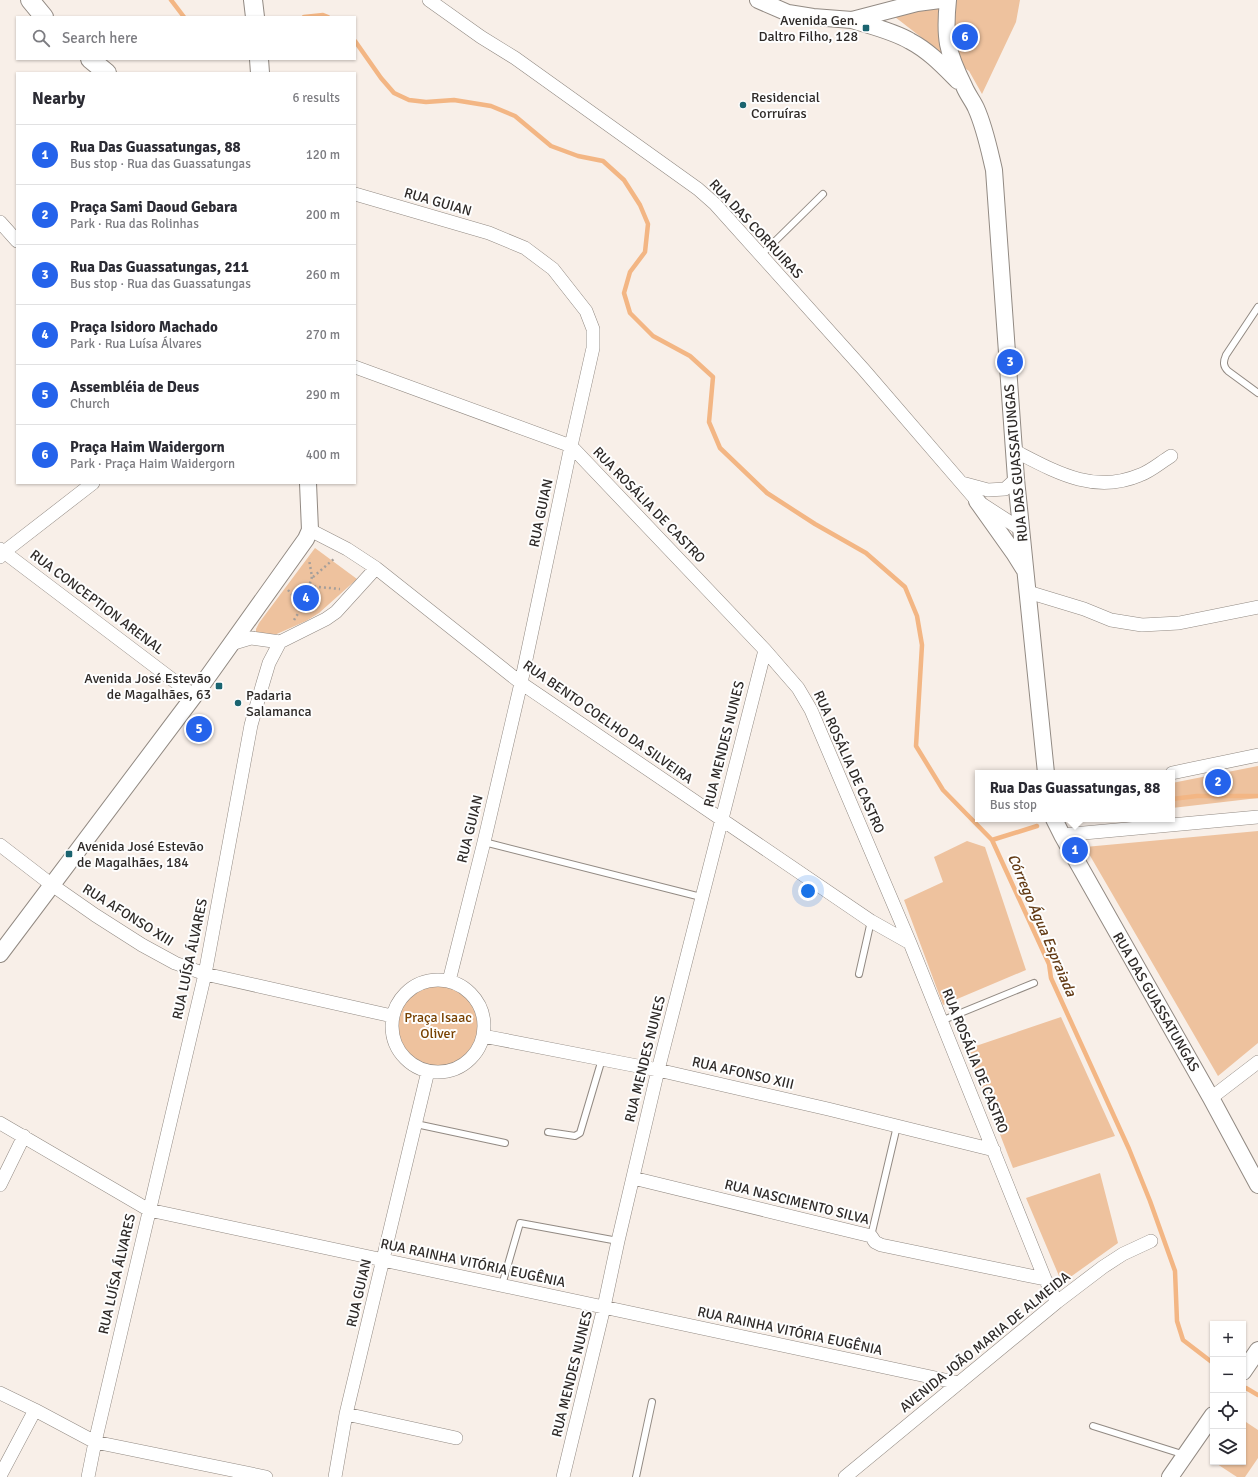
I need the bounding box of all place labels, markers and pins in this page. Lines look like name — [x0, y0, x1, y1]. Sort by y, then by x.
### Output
place label: Avenida Gen. Daltro Filho, 128 — [758, 12, 858, 45]
pin: 6 — [952, 22, 978, 52]
marker: Avenida Gen. Daltro Filho, 128 — [861, 23, 871, 33]
place label: Residencial Corruíras — [751, 89, 820, 122]
marker: Residencial Corruíras — [738, 100, 748, 110]
pin: 3 — [997, 347, 1023, 377]
pin: 4 — [293, 583, 319, 613]
place label: Avenida José Estevão de Magalhães, 63 — [84, 670, 211, 703]
marker: Avenida José Estevão de Magalhães, 63 — [214, 681, 224, 691]
place label: Padaria Salamanca — [246, 687, 312, 720]
marker: Padaria Salamanca — [233, 698, 243, 708]
pin: 5 — [186, 714, 212, 744]
pin: 2 — [1205, 767, 1231, 797]
pin: 1 — [1062, 835, 1088, 865]
place label: Avenida José Estevão de Magalhães, 184 — [77, 838, 204, 871]
marker: Avenida José Estevão de Magalhães, 184 — [64, 849, 74, 859]

